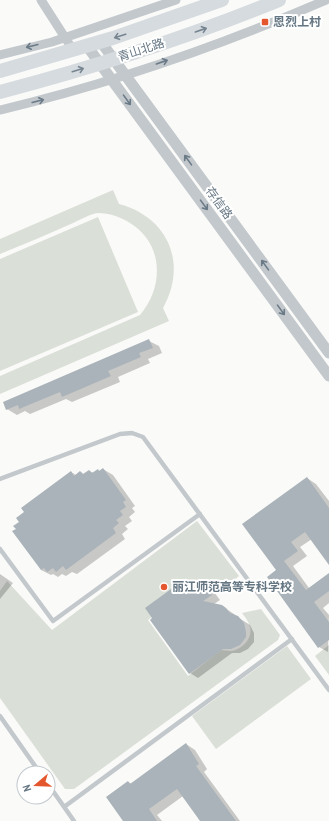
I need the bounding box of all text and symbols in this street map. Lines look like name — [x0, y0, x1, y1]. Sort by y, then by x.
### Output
place label: 恩烈上村 — [273, 14, 321, 30]
marker: 恩烈上村 — [260, 17, 270, 27]
one-way arrow — [195, 25, 207, 33]
one-way arrow — [113, 33, 126, 40]
street label: 青山北路 — [116, 35, 166, 65]
one-way arrow — [26, 43, 39, 51]
one-way arrow — [155, 58, 168, 65]
one-way arrow — [71, 66, 84, 73]
one-way arrow — [123, 94, 131, 105]
one-way arrow — [31, 97, 44, 104]
one-way arrow — [184, 155, 192, 166]
street label: 存信路 — [202, 184, 236, 222]
one-way arrow — [200, 199, 208, 210]
one-way arrow — [260, 260, 269, 271]
one-way arrow — [276, 304, 285, 315]
place label: 丽江师范高等专科学校 — [172, 579, 292, 595]
marker: 丽江师范高等专科学校 — [159, 582, 169, 592]
north arrow — [16, 765, 56, 805]
text: N — [19, 783, 34, 794]

